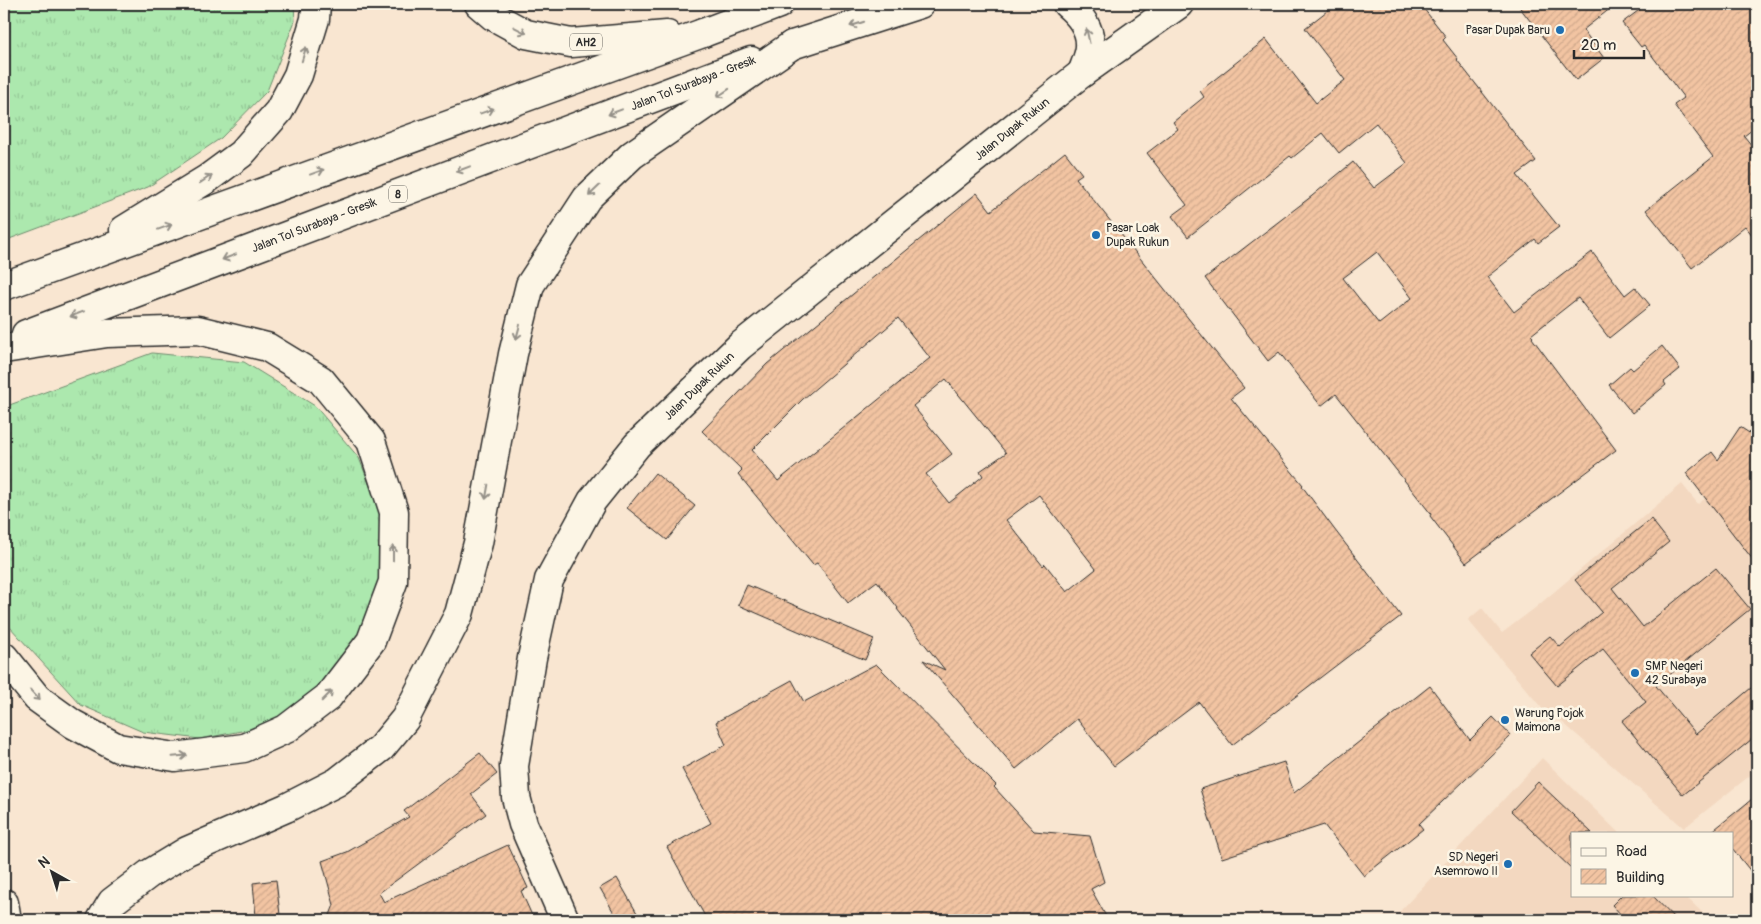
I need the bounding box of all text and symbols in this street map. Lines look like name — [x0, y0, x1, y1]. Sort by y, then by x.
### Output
one-way arrow — [850, 20, 865, 29]
place label: Pasar Dupak Baru — [1466, 23, 1550, 38]
marker: Pasar Dupak Baru — [1554, 24, 1566, 36]
one-way arrow — [512, 25, 527, 35]
one-way arrow — [1083, 28, 1092, 44]
scale bar — [1574, 28, 1644, 60]
road number: AH2 — [570, 34, 602, 51]
text: 20 m — [1581, 36, 1616, 55]
one-way arrow — [300, 47, 310, 63]
street label: Jalan Tol Surabaya - Gresik — [629, 53, 758, 114]
one-way arrow — [716, 88, 730, 98]
street label: Jalan Dupak Rukun — [972, 95, 1053, 164]
one-way arrow — [478, 106, 494, 115]
one-way arrow — [608, 108, 623, 117]
one-way arrow — [456, 165, 471, 174]
one-way arrow — [309, 167, 325, 176]
one-way arrow — [199, 174, 213, 184]
road number: 8 — [389, 185, 407, 202]
one-way arrow — [588, 185, 600, 197]
street label: Jalan Tol Surabaya - Gresik — [250, 195, 379, 256]
place label: Pasar Loak Dupak Rukun — [1106, 221, 1169, 250]
one-way arrow — [156, 222, 172, 231]
marker: Pasar Loak Dupak Rukun — [1090, 229, 1102, 241]
one-way arrow — [222, 253, 237, 262]
one-way arrow — [70, 310, 85, 319]
one-way arrow — [513, 324, 522, 340]
street label: Jalan Dupak Rukun — [661, 349, 738, 424]
one-way arrow — [482, 483, 492, 499]
one-way arrow — [388, 546, 398, 562]
place label: SMP Negeri 42 Surabaya — [1645, 659, 1707, 688]
marker: SMP Negeri 42 Surabaya — [1629, 667, 1641, 679]
one-way arrow — [29, 689, 41, 701]
one-way arrow — [321, 690, 333, 703]
place label: Warung Pojok Maimona — [1515, 706, 1584, 735]
marker: Warung Pojok Maimona — [1499, 714, 1511, 726]
one-way arrow — [172, 752, 188, 761]
legend — [1571, 832, 1734, 896]
text: Road — [1616, 842, 1647, 861]
north arrow — [28, 846, 78, 896]
place label: SD Negeri Asemrowo II — [1434, 850, 1498, 879]
text: N — [35, 853, 53, 872]
marker: SD Negeri Asemrowo II — [1502, 858, 1514, 870]
text: Building — [1616, 868, 1664, 887]

